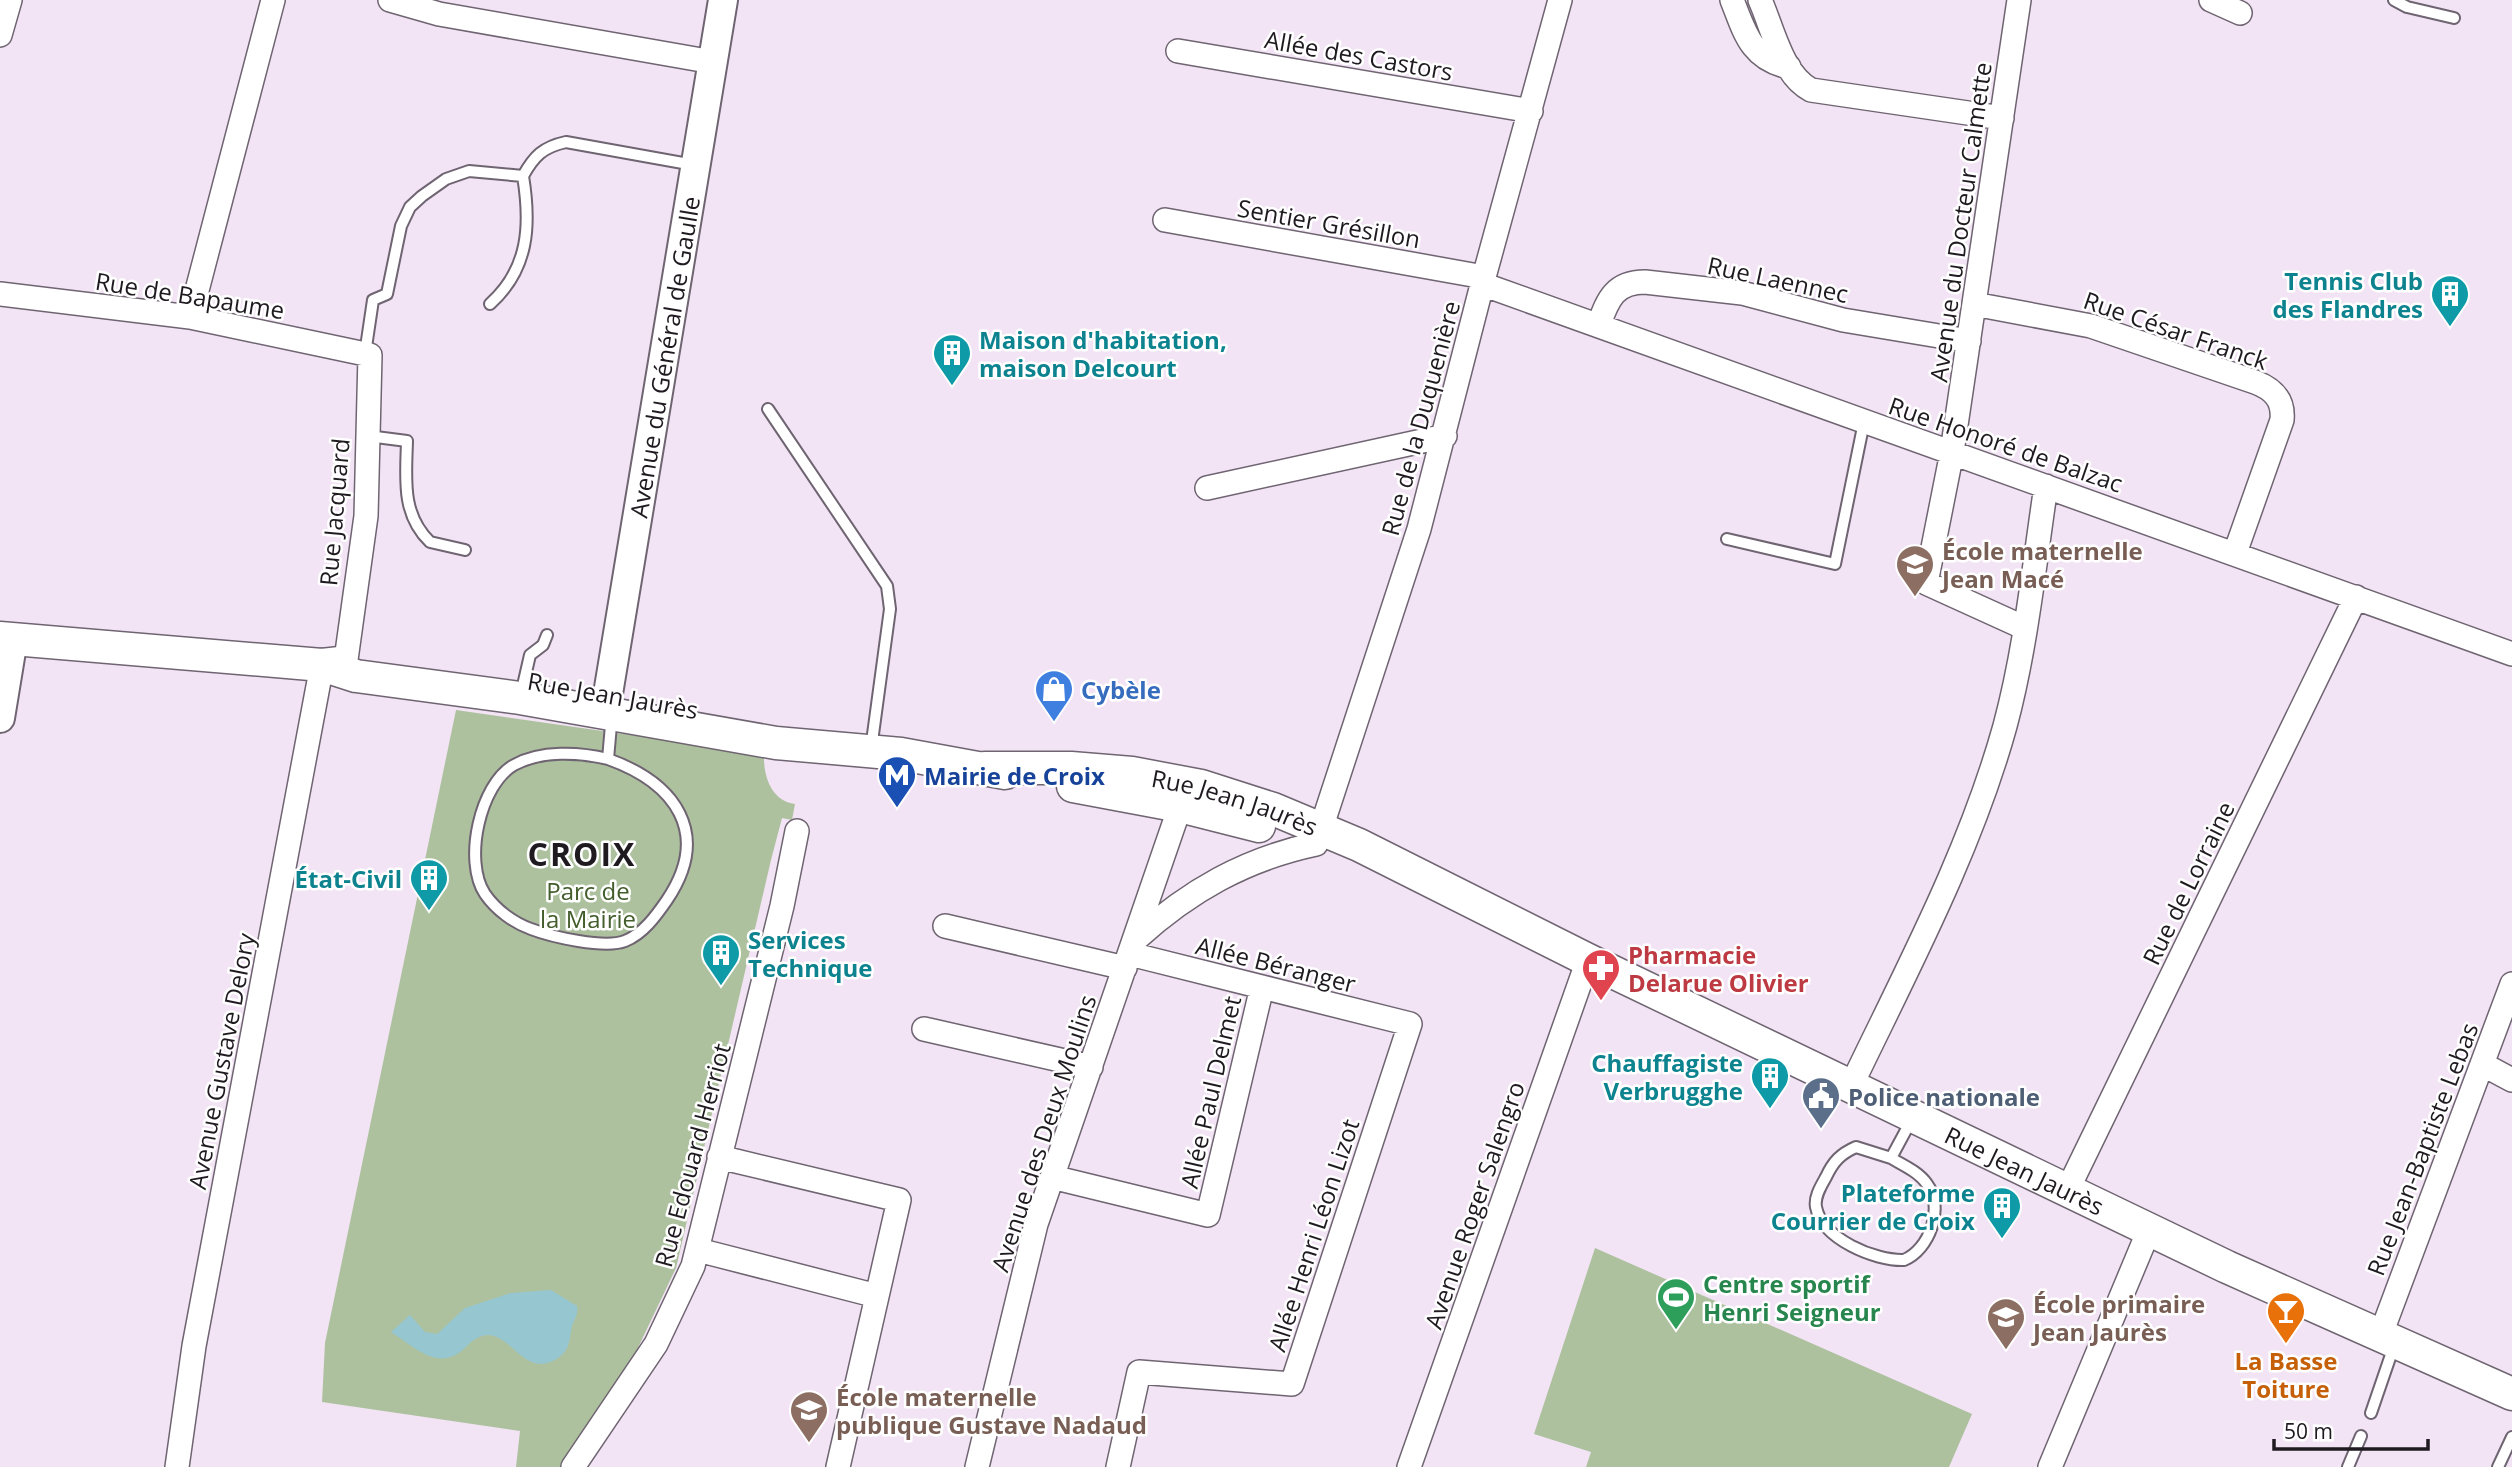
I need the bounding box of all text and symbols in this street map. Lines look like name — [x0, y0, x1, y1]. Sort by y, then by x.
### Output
street label: Allée des Castors — [1262, 22, 1456, 88]
street label: Avenue du Docteur Calmette — [1921, 60, 1999, 384]
street label: Sentier Grésillon — [1235, 191, 1423, 255]
street label: Avenue du Général de Gaulle — [621, 194, 707, 520]
street label: Rue Laennec — [1705, 248, 1851, 310]
street label: Rue de Bapaume — [93, 264, 287, 326]
place label: Tennis Club des Flandres — [2273, 264, 2423, 325]
building icon: Tennis Club des Flandres — [2429, 273, 2471, 328]
street label: Rue César Franck — [2079, 283, 2273, 377]
street label: Rue de la Duquenière — [1373, 297, 1467, 539]
place label: Maison d'habitation, maison Delcourt — [979, 323, 1227, 384]
building icon: Maison d'habitation, maison Delcourt — [931, 332, 973, 387]
street label: Rue Honoré de Balzac — [1885, 388, 2127, 500]
street label: Rue Jacquard — [311, 437, 357, 587]
place label: École maternelle Jean Macé — [1940, 534, 2143, 595]
school or university icon: École maternelle Jean Macé — [1894, 543, 1936, 598]
street label: Rue Jean Jaurès — [525, 664, 701, 726]
shop icon: Cybèle — [1033, 668, 1075, 723]
place label: Cybèle — [1081, 673, 1161, 706]
metro station icon: Mairie de Croix — [876, 754, 918, 809]
place label: Mairie de Croix — [924, 759, 1105, 792]
street label: Rue Jean Jaurès — [1149, 761, 1323, 843]
street label: Rue de Lorraine — [2134, 796, 2242, 970]
district label: CROIX — [528, 832, 636, 875]
building icon: État-Civil — [408, 857, 450, 912]
place label: État-Civil — [295, 862, 402, 895]
park label: Parc de la Mairie — [540, 874, 636, 935]
place label: Services Technique — [748, 923, 872, 984]
street label: Allée Béranger — [1193, 928, 1360, 1000]
street label: Avenue Gustave Delory — [180, 929, 262, 1192]
building icon: Services Technique — [700, 932, 742, 987]
place label: Pharmacie Delarue Olivier — [1628, 938, 1809, 999]
pharmacy icon: Pharmacie Delarue Olivier — [1580, 947, 1622, 1002]
street label: Avenue des Deux Moulins — [983, 990, 1103, 1276]
street label: Allée Paul Delmet — [1172, 993, 1248, 1191]
street label: Rue Jean-Baptiste Lebas — [2359, 1018, 2485, 1280]
street label: Rue Edouard Herriot — [646, 1039, 738, 1271]
place label: Chauffagiste Verbrugghe — [1591, 1046, 1743, 1107]
building icon: Chauffagiste Verbrugghe — [1749, 1055, 1791, 1110]
public building icon: Police nationale — [1800, 1075, 1842, 1130]
street label: Avenue Roger Salengro — [1416, 1077, 1532, 1333]
place label: Police nationale — [1848, 1080, 2040, 1113]
street label: Allée Henri Léon Lizot — [1260, 1114, 1366, 1356]
street label: Rue Jean Jaurès — [1940, 1118, 2110, 1222]
place label: Plateforme Courrier de Croix — [1771, 1176, 1975, 1237]
building icon: Plateforme Courrier de Croix — [1981, 1185, 2023, 1240]
place label: Centre sportif Henri Seigneur — [1703, 1267, 1881, 1328]
sports icon: Centre sportif Henri Seigneur — [1655, 1276, 1697, 1331]
place label: École primaire Jean Jaurès — [2031, 1287, 2205, 1348]
bar icon: La Basse Toiture — [2265, 1290, 2307, 1345]
school or university icon: École primaire Jean Jaurès — [1985, 1296, 2027, 1351]
place label: La Basse Toiture — [2235, 1344, 2337, 1405]
place label: École maternelle publique Gustave Nadaud — [836, 1380, 1147, 1441]
school or university icon: École maternelle publique Gustave Nadaud — [788, 1389, 830, 1444]
scale bar — [2274, 1408, 2428, 1452]
text: 50 m — [2284, 1417, 2333, 1445]

